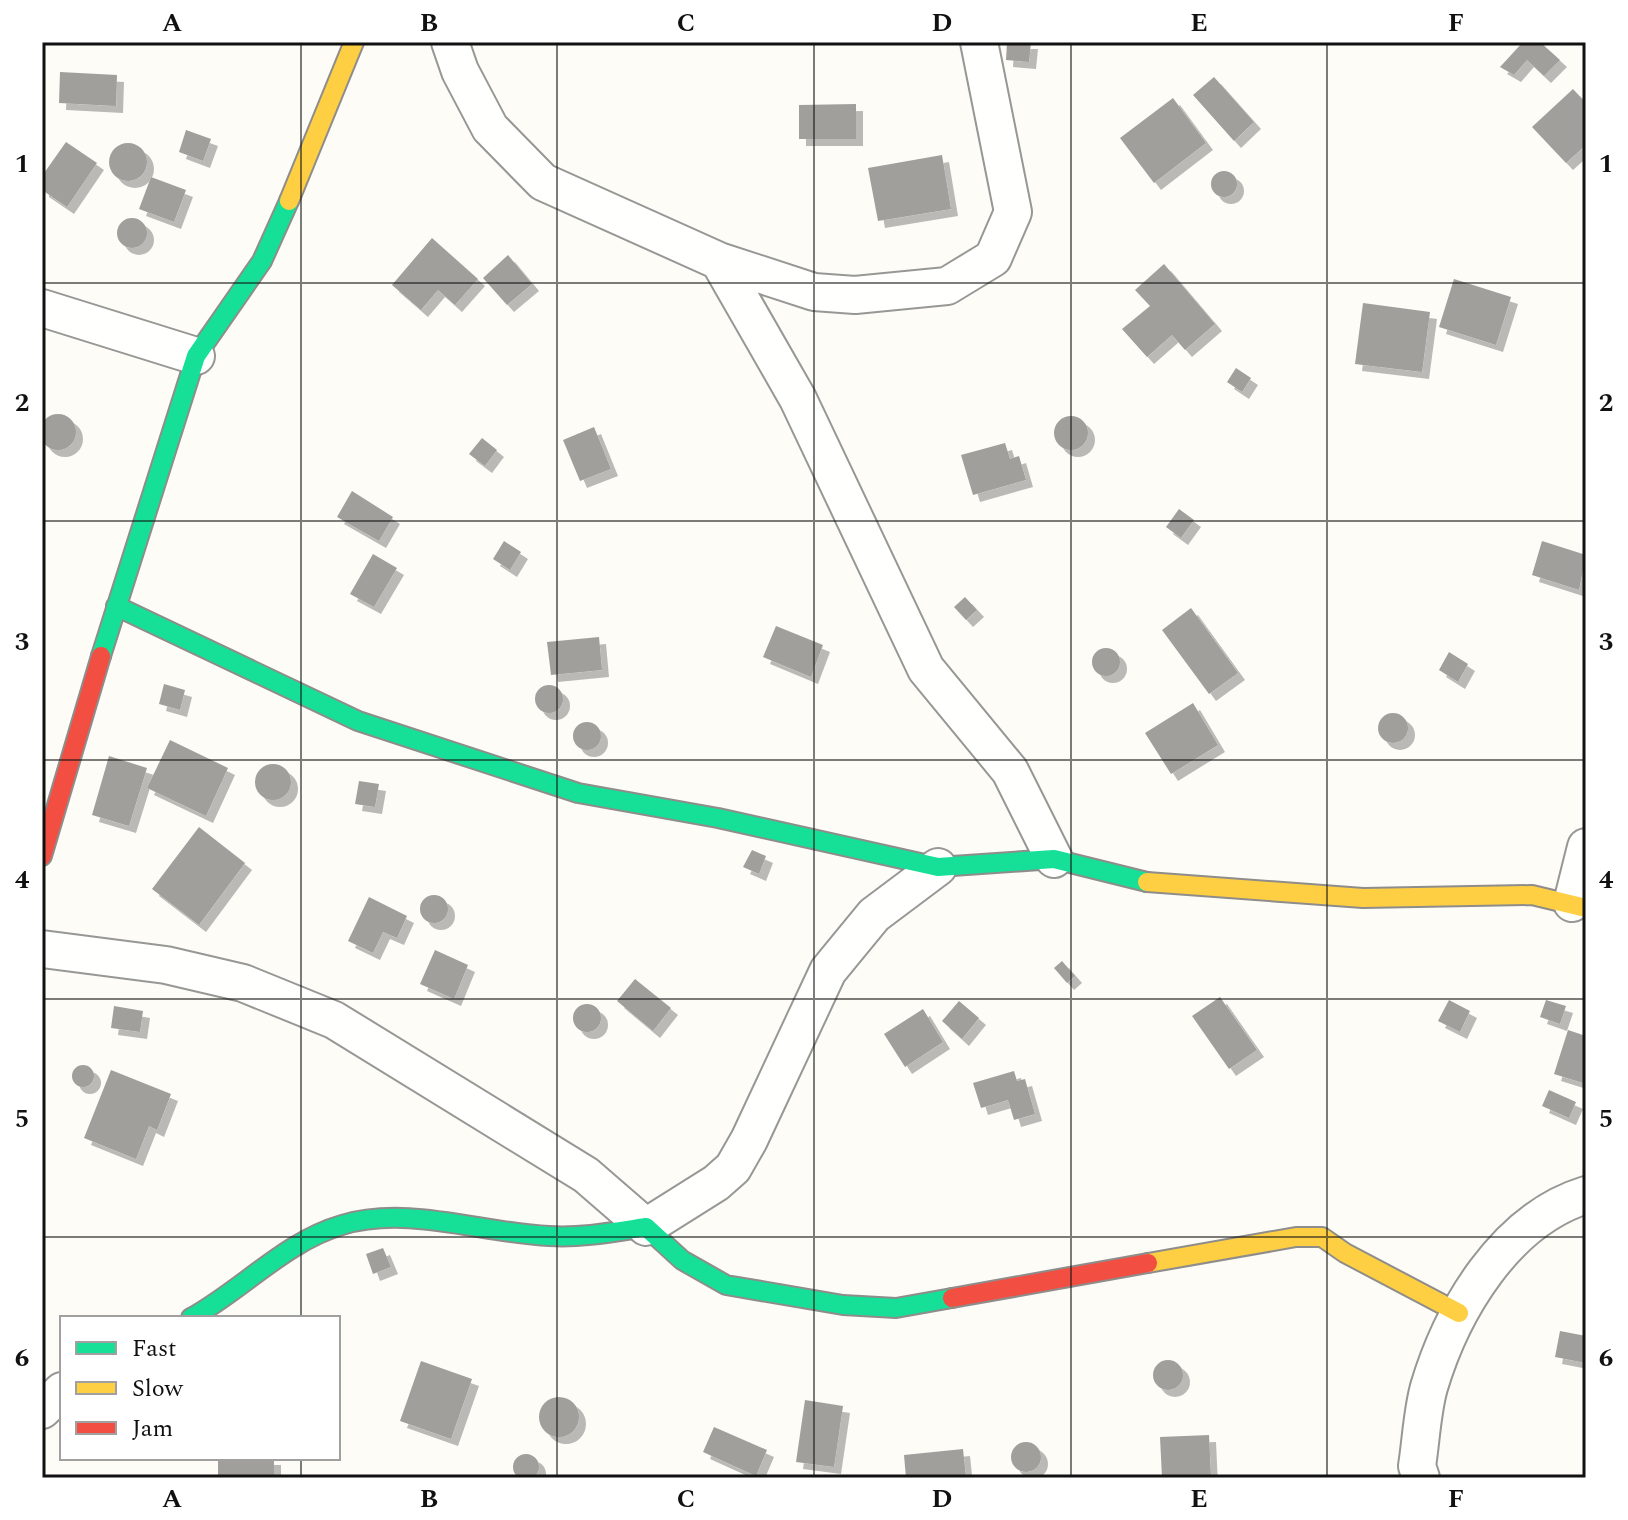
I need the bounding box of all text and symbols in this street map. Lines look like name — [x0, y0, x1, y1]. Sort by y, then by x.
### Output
text: A — [162, 3, 182, 43]
text: B — [420, 3, 438, 43]
text: C — [677, 3, 695, 43]
text: D — [932, 3, 952, 43]
text: E — [1190, 3, 1208, 43]
text: F — [1448, 3, 1464, 43]
text: 1 — [15, 144, 29, 184]
text: 1 — [1599, 144, 1613, 184]
text: 2 — [15, 383, 29, 423]
text: 2 — [1599, 383, 1613, 423]
text: 3 — [15, 622, 29, 662]
text: 3 — [1599, 622, 1613, 662]
text: 4 — [15, 860, 30, 900]
text: 4 — [1599, 860, 1614, 900]
text: 5 — [15, 1099, 29, 1139]
text: 5 — [1599, 1099, 1613, 1139]
legend — [60, 1316, 340, 1460]
text: Fast — [132, 1331, 177, 1367]
text: 6 — [15, 1338, 29, 1378]
text: 6 — [1599, 1338, 1613, 1378]
text: Slow — [132, 1371, 184, 1407]
text: Jam — [132, 1411, 173, 1447]
text: A — [162, 1479, 182, 1519]
text: B — [420, 1479, 438, 1519]
text: C — [677, 1479, 695, 1519]
text: D — [932, 1479, 952, 1519]
text: E — [1190, 1479, 1208, 1519]
text: F — [1448, 1479, 1464, 1519]

